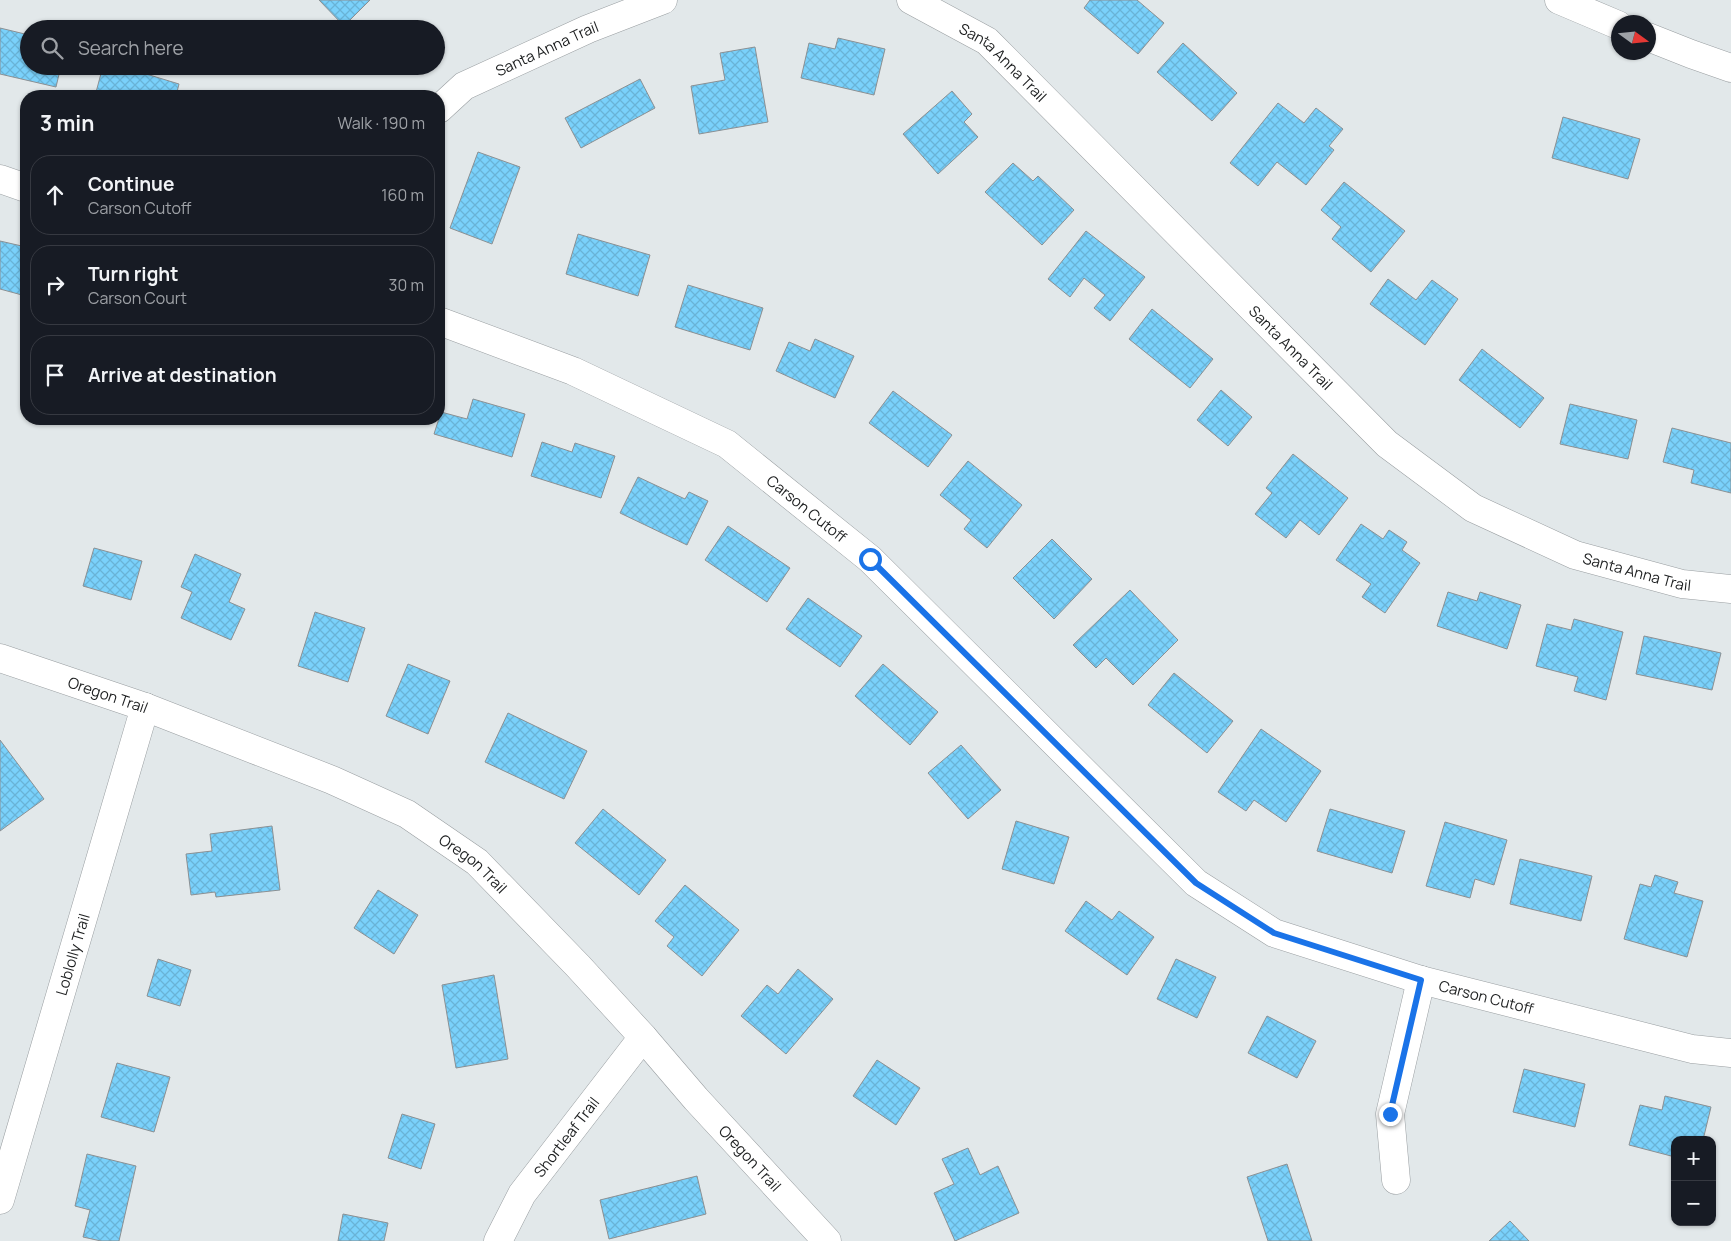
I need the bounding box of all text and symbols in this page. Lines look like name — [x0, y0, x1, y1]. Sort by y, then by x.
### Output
north arrow — [1611, 15, 1656, 60]
street label: Santa Anna Trail — [492, 16, 601, 81]
street label: Santa Anna Trail — [956, 18, 1052, 106]
search box — [20, 20, 445, 75]
icon: search — [38, 34, 66, 62]
text: Search here — [78, 35, 184, 61]
text: 3 min — [40, 109, 94, 137]
text: Walk · 190 m — [337, 112, 425, 134]
text: Continue — [88, 171, 174, 197]
icon: ahead — [41, 181, 69, 209]
text: 160 m — [381, 184, 424, 206]
text: Carson Cutoff — [88, 197, 191, 219]
text: Turn right — [88, 261, 178, 287]
icon: right — [41, 271, 69, 299]
text: 30 m — [389, 274, 424, 296]
text: Carson Court — [88, 287, 187, 309]
street label: Santa Anna Trail — [1244, 300, 1338, 394]
icon: arrive — [41, 361, 69, 389]
text: Arrive at destination — [88, 362, 277, 388]
street label: Carson Cutoff — [763, 470, 851, 547]
street label: Santa Anna Trail — [1581, 547, 1692, 595]
route start — [859, 548, 882, 571]
street label: Oregon Trail — [65, 671, 151, 718]
street label: Oregon Trail — [435, 829, 512, 898]
street label: Loblolly Trail — [50, 911, 94, 998]
street label: Carson Cutoff — [1437, 974, 1536, 1019]
street label: Shortleaf Trail — [528, 1092, 604, 1181]
route end — [1379, 1103, 1402, 1126]
street label: Oregon Trail — [714, 1120, 786, 1196]
map controls — [1671, 1136, 1716, 1226]
button: + — [1671, 1136, 1716, 1181]
button: − — [1671, 1181, 1716, 1226]

